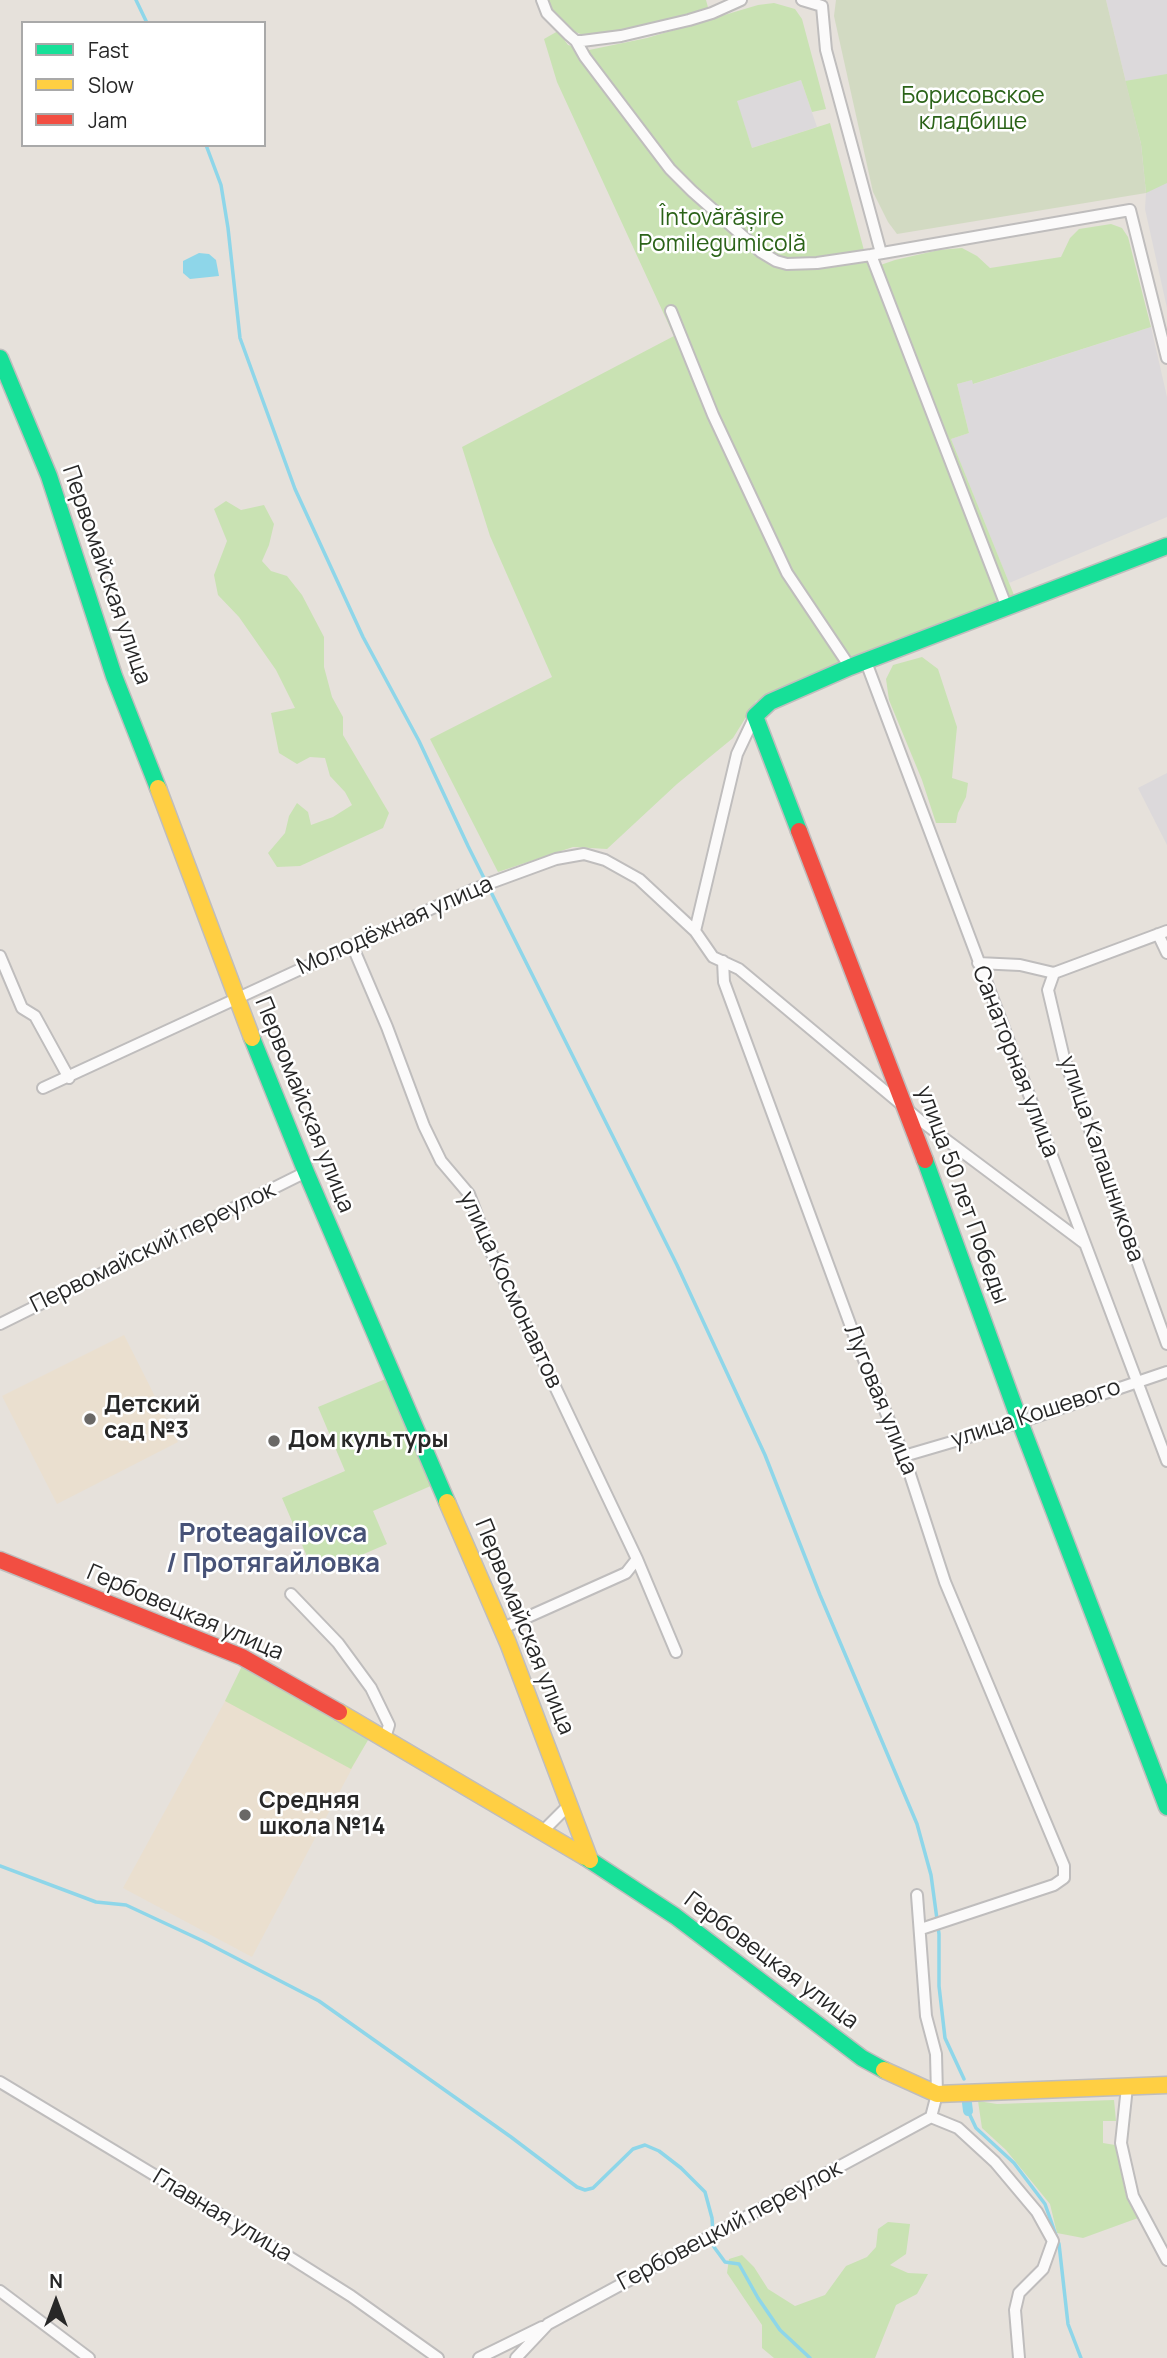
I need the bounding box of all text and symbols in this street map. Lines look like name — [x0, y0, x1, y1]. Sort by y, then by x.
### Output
legend — [21, 21, 266, 147]
text: Fast — [88, 36, 129, 64]
text: Slow — [88, 71, 134, 99]
park label: Борисовское кладбище — [901, 83, 1045, 137]
text: Jam — [88, 106, 127, 134]
park label: Întovărășire Pomilegumicolă — [638, 205, 806, 259]
street label: Первомайская улица — [56, 462, 156, 688]
street label: Молодёжная улица — [293, 870, 497, 982]
street label: Санаторная улица — [966, 962, 1064, 1162]
street label: Первомайская улица — [248, 993, 360, 1217]
street label: улица Калашникова — [1053, 1052, 1149, 1266]
street label: улица 50 лет Победы — [910, 1082, 1014, 1308]
street label: Первомайский переулок — [26, 1177, 280, 1319]
street label: улица Космонавтов — [452, 1187, 568, 1393]
street label: Луговая улица — [837, 1321, 923, 1479]
street label: улица Кошевого — [948, 1374, 1124, 1454]
place label: Детский сад №3 — [104, 1392, 200, 1446]
marker: Детский сад №3 — [82, 1411, 98, 1427]
place label: Дом культуры — [288, 1427, 448, 1455]
marker: Дом культуры — [266, 1433, 282, 1449]
street label: Первомайская улица — [468, 1515, 580, 1739]
district label: Proteagailovca / Протягайловка — [166, 1519, 380, 1580]
street label: Гербовецкая улица — [82, 1559, 288, 1667]
place label: Средняя школа №14 — [259, 1788, 385, 1842]
marker: Средняя школа №14 — [237, 1807, 253, 1823]
street label: Гербовецкая улица — [678, 1886, 864, 2036]
street label: Гербовецкий переулок — [613, 2155, 847, 2297]
street label: Главная улица — [147, 2164, 297, 2268]
north arrow — [21, 2267, 91, 2337]
text: N — [49, 2268, 63, 2294]

